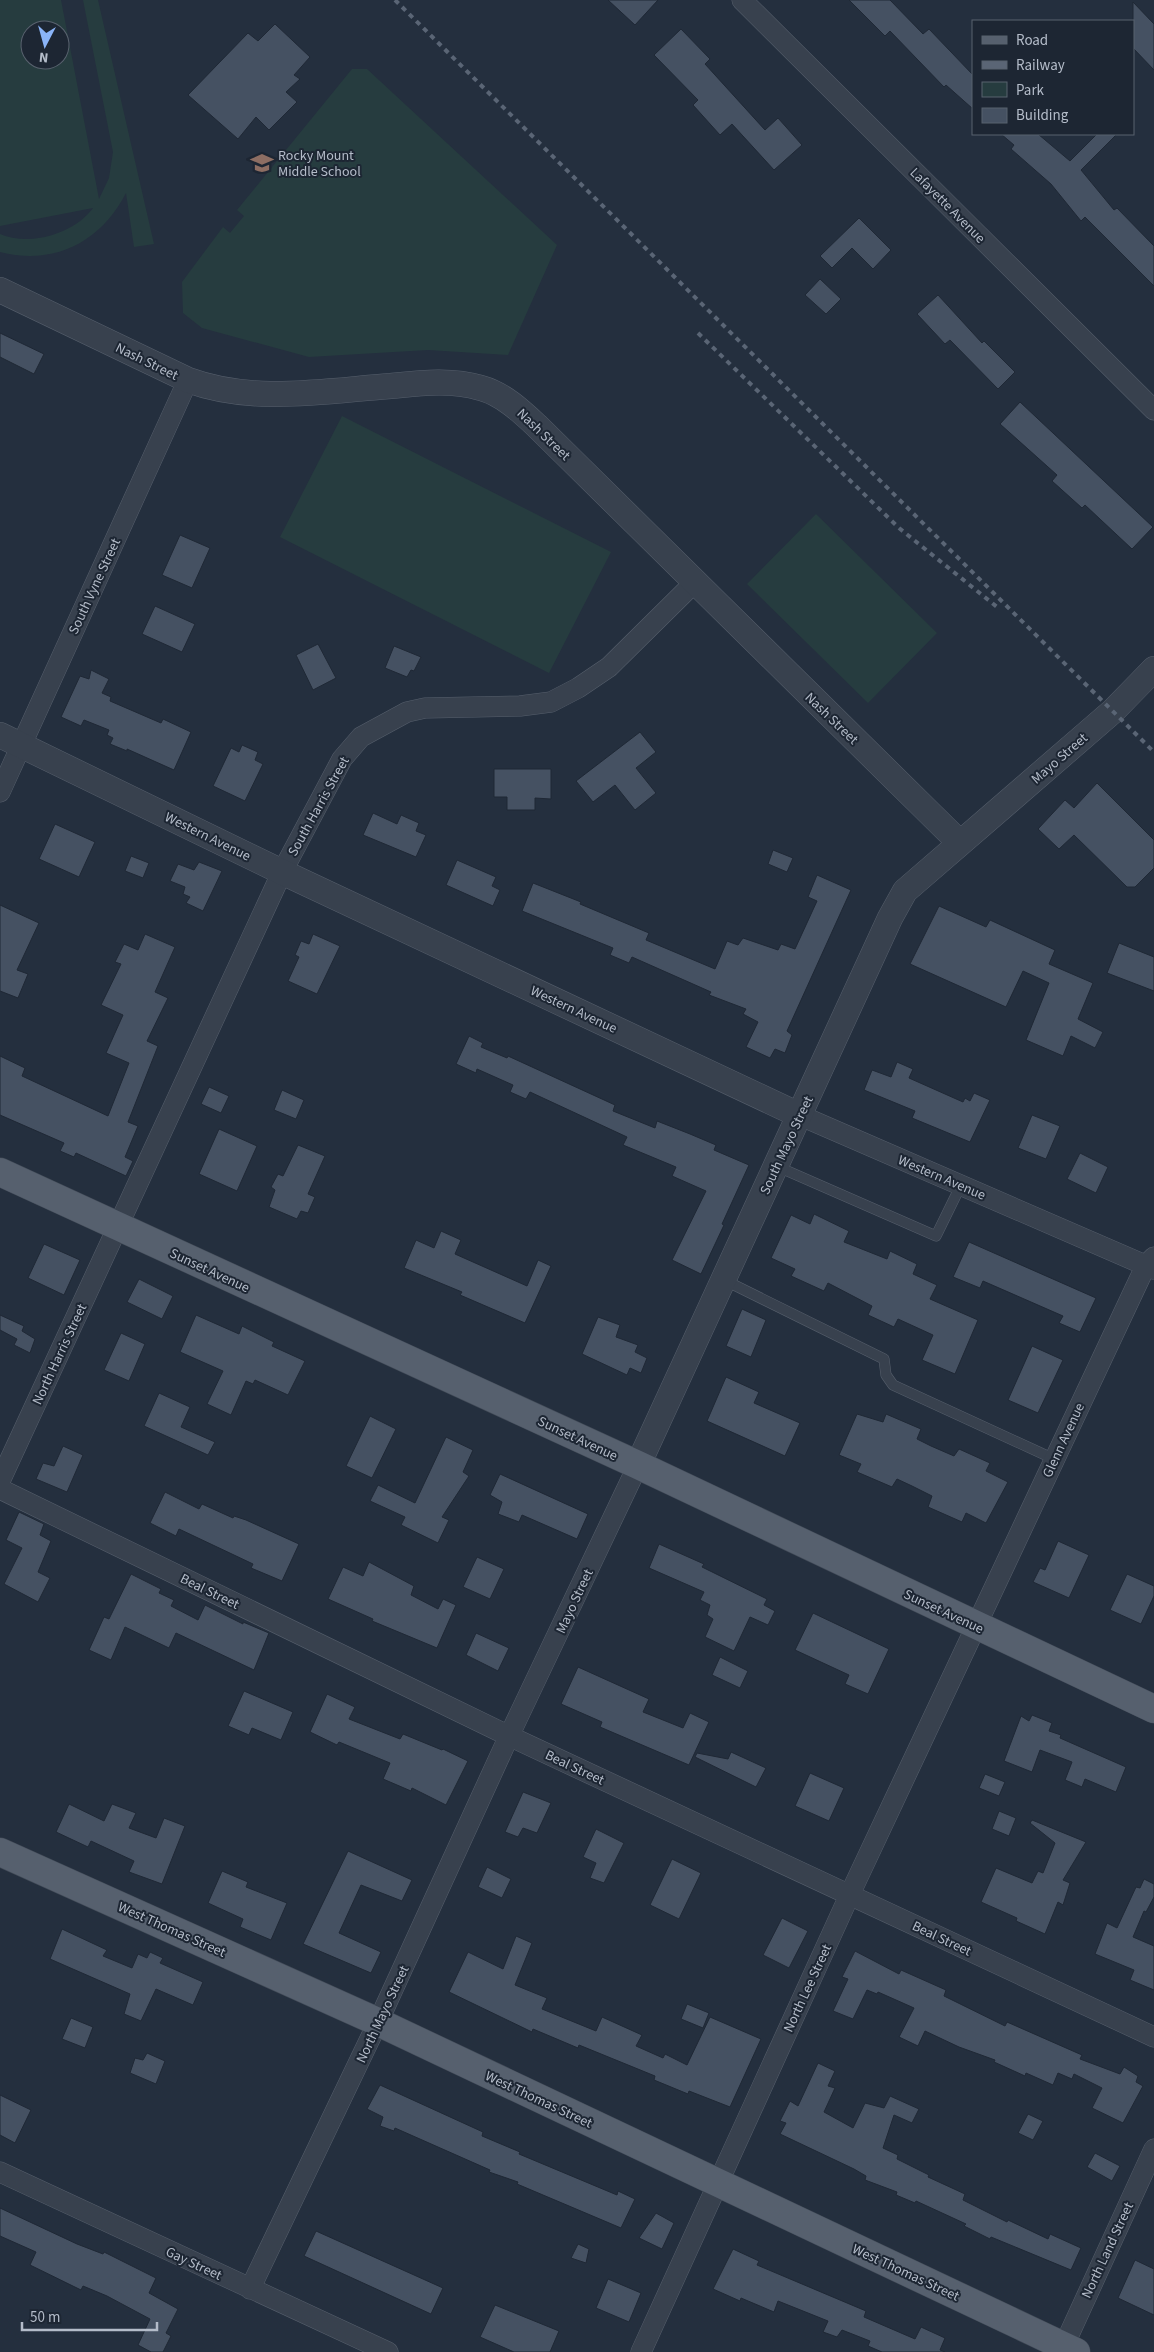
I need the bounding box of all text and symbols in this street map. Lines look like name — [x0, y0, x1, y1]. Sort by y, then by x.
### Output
north arrow — [20, 20, 70, 70]
legend — [972, 20, 1134, 135]
text: Road — [1016, 30, 1048, 51]
text: N — [38, 47, 49, 67]
text: Railway — [1016, 55, 1065, 76]
text: Park — [1016, 80, 1045, 101]
text: Building — [1016, 105, 1069, 126]
place label: Rocky Mount Middle School — [278, 146, 361, 182]
school or university icon: Rocky Mount Middle School — [249, 150, 275, 176]
street label: Lafayette Avenue — [905, 163, 990, 248]
street label: Nash Street — [112, 338, 182, 386]
street label: Nash Street — [512, 404, 575, 466]
street label: South Vyne Street — [64, 535, 126, 638]
street label: Nash Street — [800, 688, 863, 750]
street label: Mayo Street — [1027, 728, 1093, 789]
street label: South Harris Street — [283, 753, 355, 860]
street label: Western Avenue — [161, 807, 254, 866]
street label: Western Avenue — [527, 981, 620, 1039]
street label: South Mayo Street — [755, 1092, 819, 1198]
street label: Western Avenue — [895, 1150, 989, 1205]
street label: Sunset Avenue — [166, 1244, 253, 1298]
street label: North Harris Street — [28, 1300, 92, 1408]
street label: Glenn Avenue — [1038, 1400, 1090, 1481]
street label: Sunset Avenue — [534, 1412, 621, 1466]
street label: Mayo Street — [551, 1566, 599, 1637]
street label: Beal Street — [177, 1569, 243, 1615]
street label: Sunset Avenue — [900, 1585, 987, 1639]
street label: Beal Street — [542, 1745, 608, 1790]
street label: West Thomas Street — [114, 1897, 229, 1963]
street label: Beal Street — [909, 1916, 975, 1961]
street label: North Lee Street — [779, 1941, 837, 2036]
street label: North Mayo Street — [351, 1962, 414, 2067]
street label: West Thomas Street — [482, 2066, 596, 2134]
street label: North Land Street — [1077, 2199, 1139, 2302]
street label: West Thomas Street — [849, 2239, 963, 2307]
street label: Gay Street — [162, 2242, 225, 2286]
scale bar — [22, 2300, 158, 2332]
text: 50 m — [30, 2307, 60, 2328]

